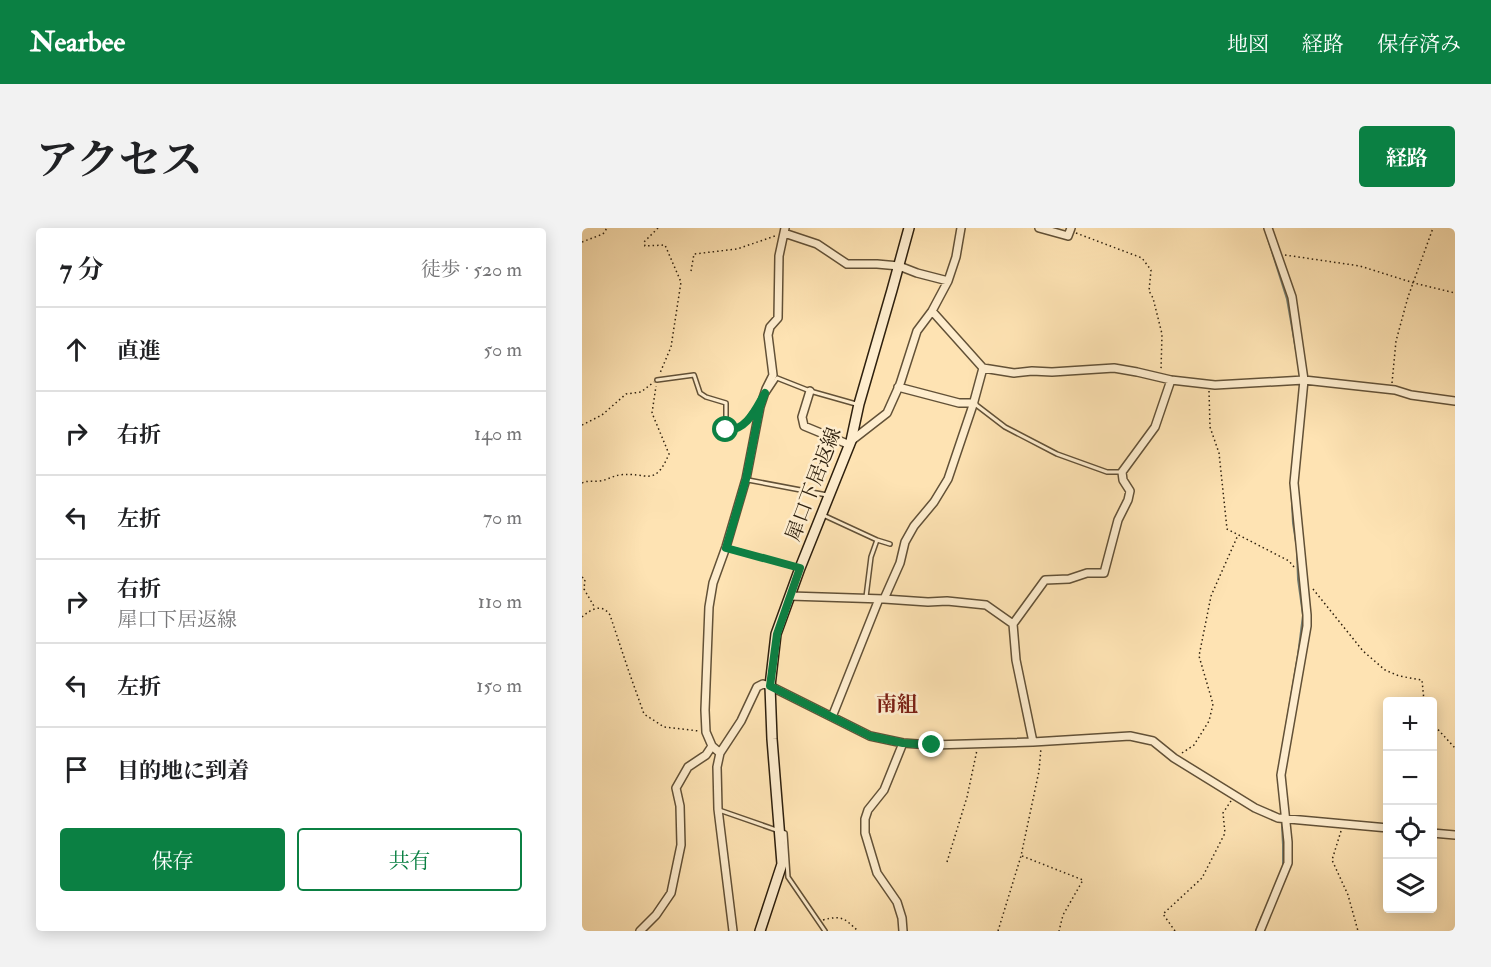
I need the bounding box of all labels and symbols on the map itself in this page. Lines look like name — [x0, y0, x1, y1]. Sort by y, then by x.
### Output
route start — [712, 416, 738, 442]
street label: 犀口下居返線 — [780, 424, 847, 545]
district label: 南組 — [876, 691, 918, 718]
route end — [918, 731, 944, 757]

